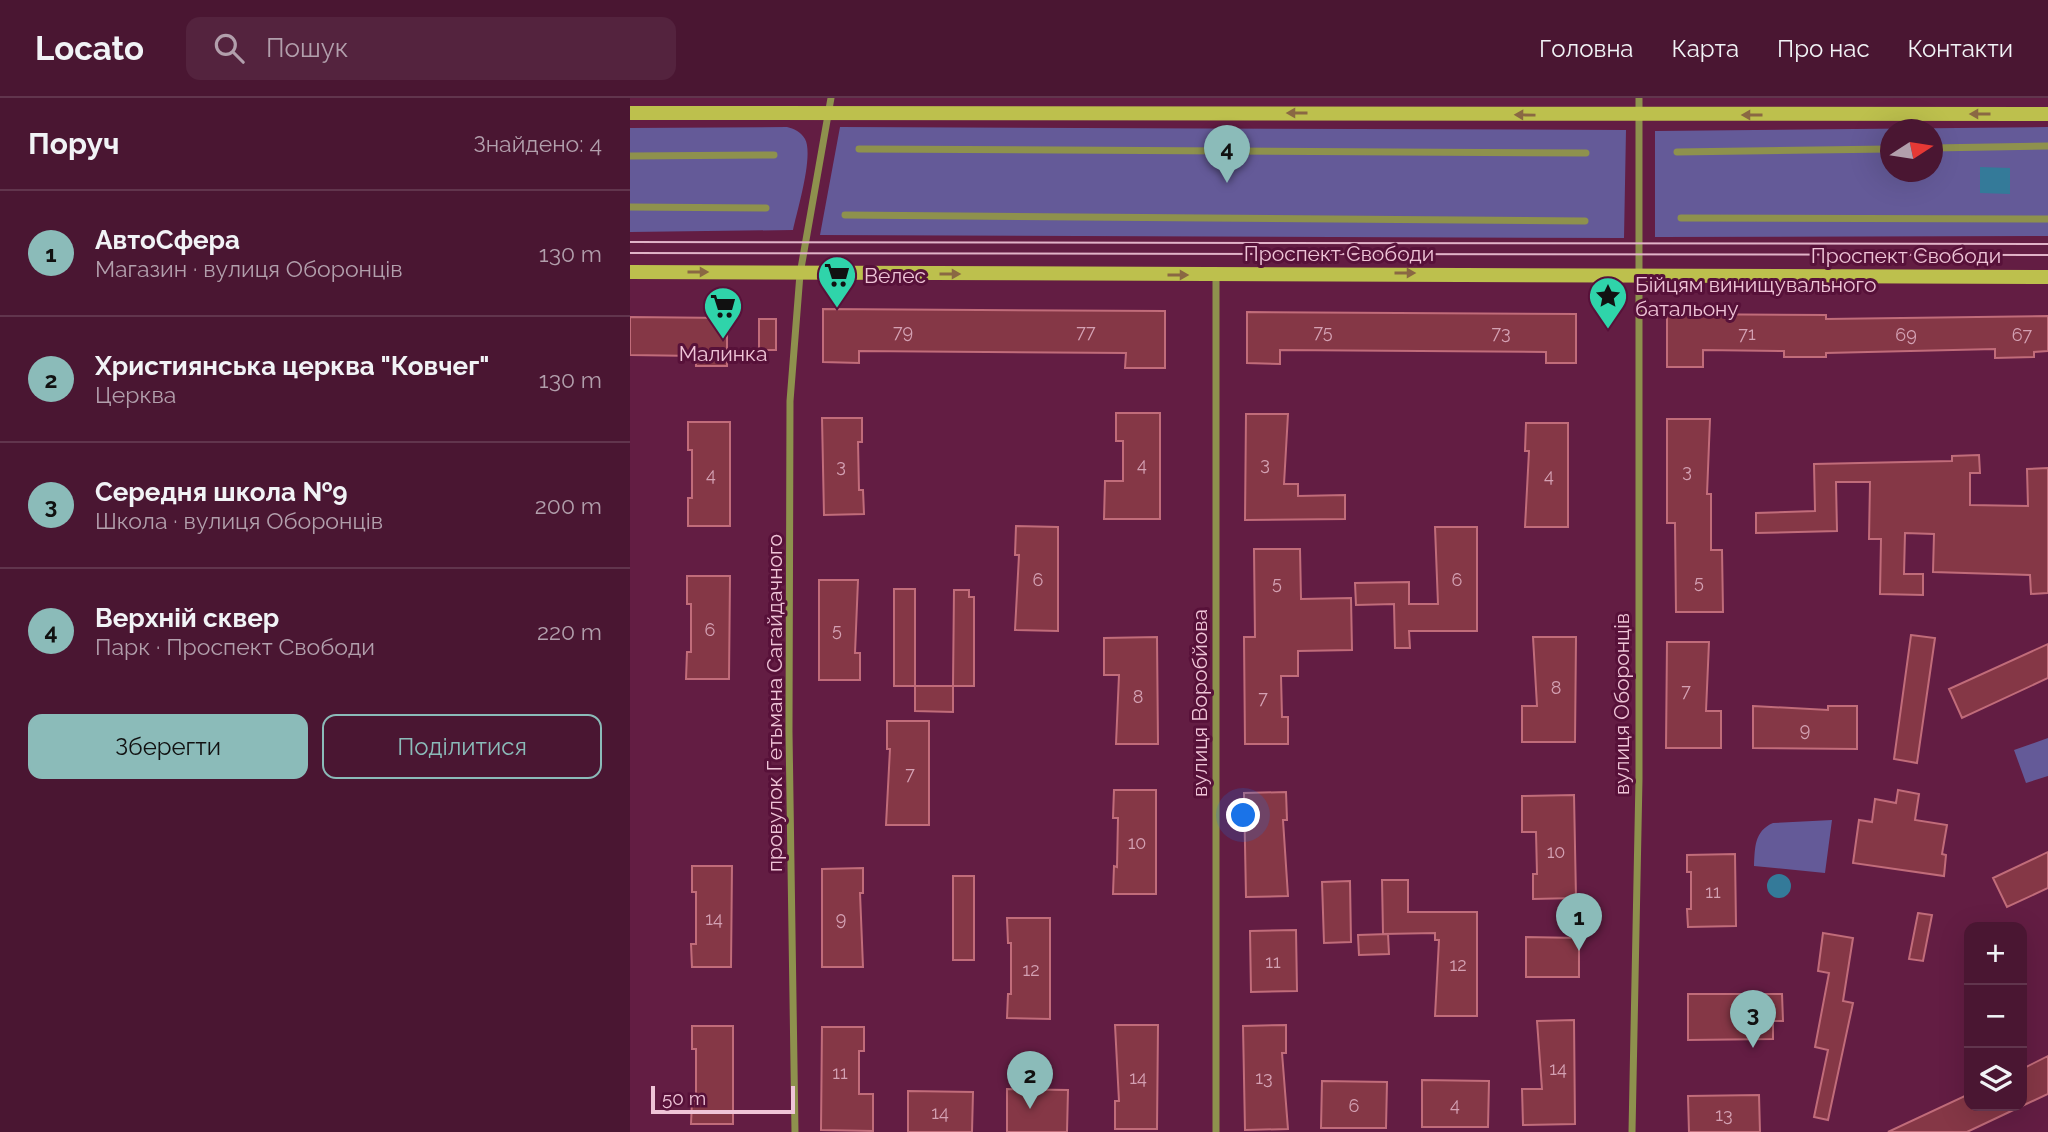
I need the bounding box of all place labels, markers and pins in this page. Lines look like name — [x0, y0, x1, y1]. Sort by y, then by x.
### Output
pin: 4 — [1204, 125, 1250, 183]
supermarket icon: Велес — [816, 254, 858, 309]
place label: Велес — [864, 263, 926, 288]
place label: Бійцям винищувального батальону — [1635, 272, 1877, 321]
place icon: Бійцям винищувального батальону — [1587, 275, 1629, 330]
supermarket icon: Малинка — [702, 285, 744, 340]
place label: Малинка — [679, 341, 767, 366]
pin: 1 — [1556, 893, 1602, 951]
pin: 3 — [1730, 990, 1776, 1048]
pin: 2 — [1007, 1051, 1053, 1109]

